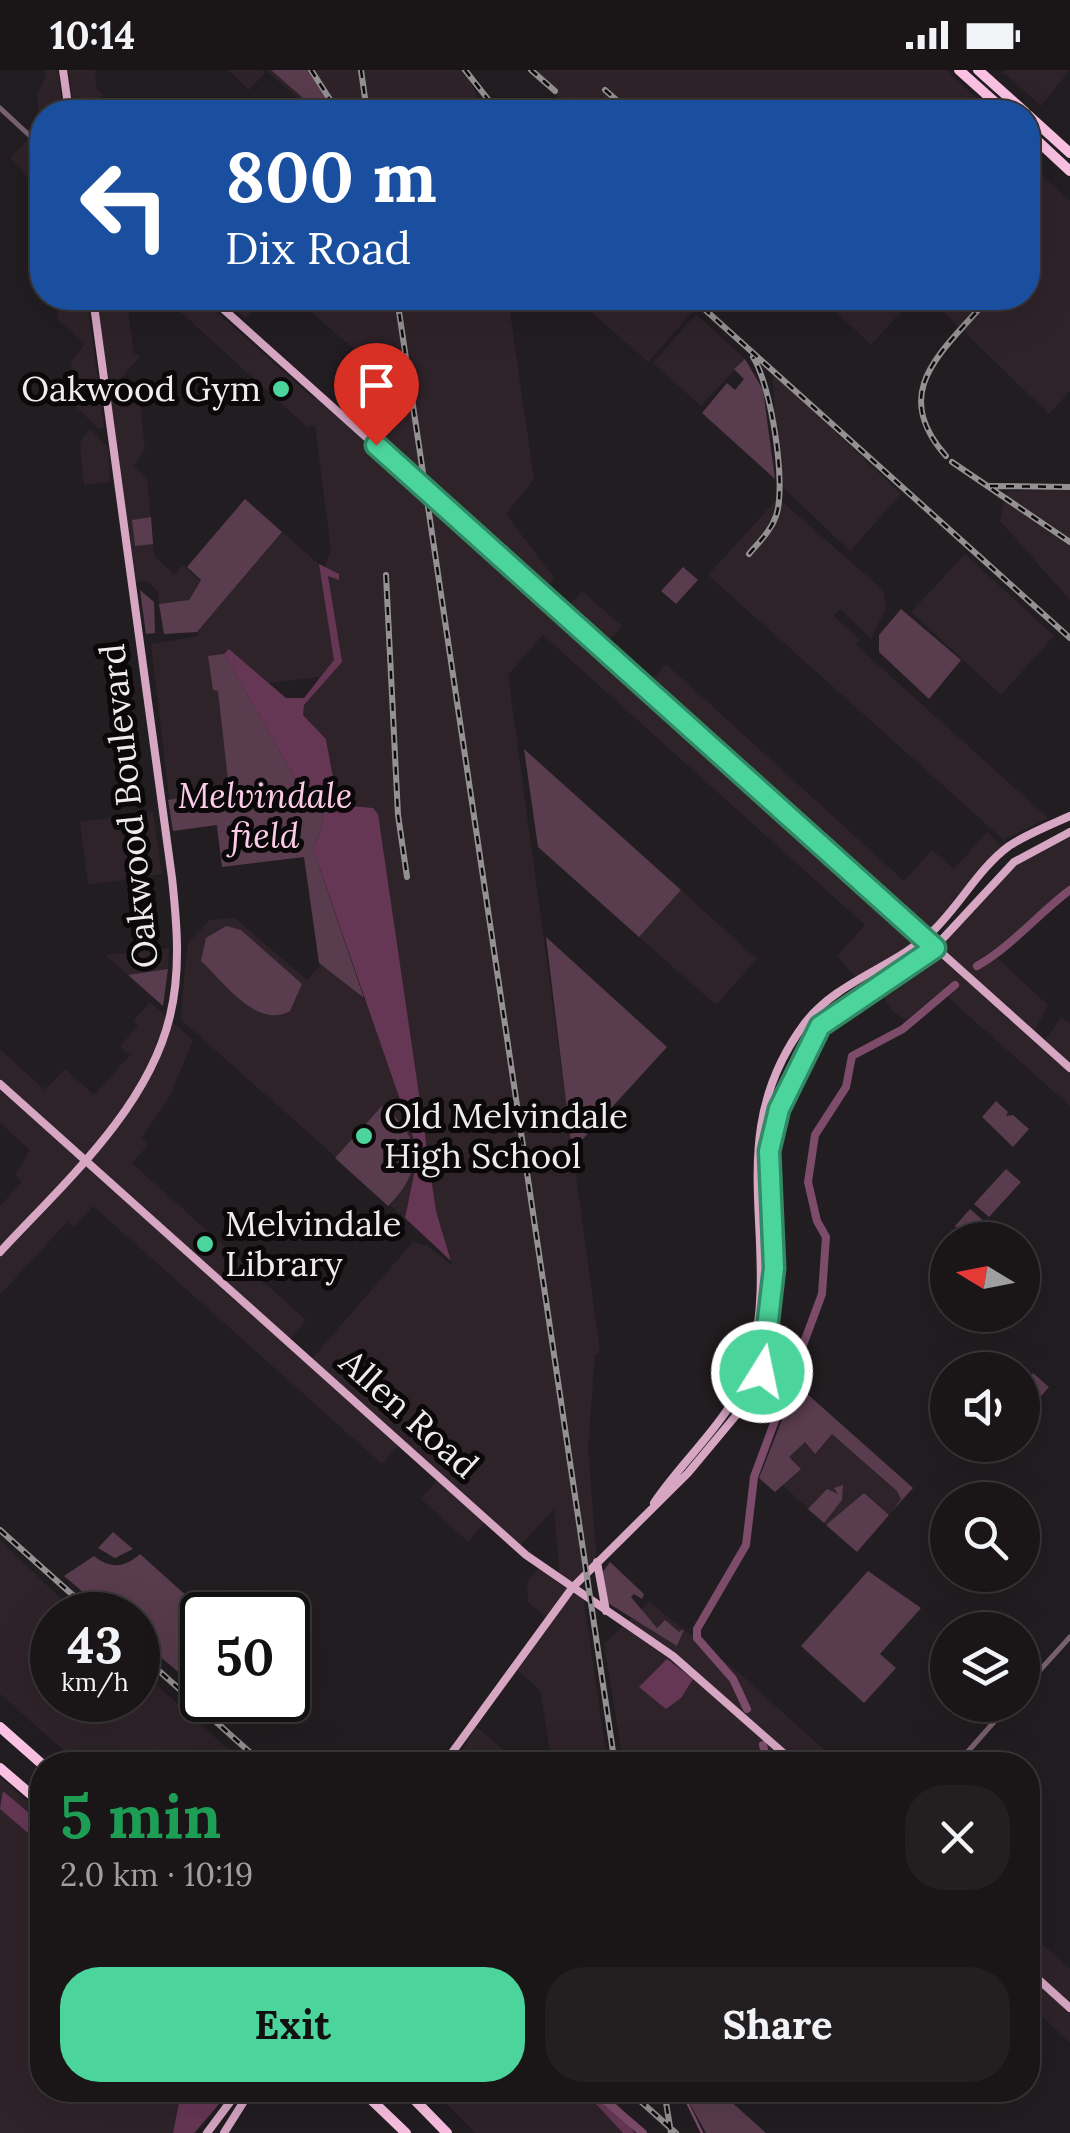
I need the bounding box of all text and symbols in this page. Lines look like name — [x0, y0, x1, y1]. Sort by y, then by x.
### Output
text: 10:14 — [50, 11, 135, 59]
text: 800 m — [225, 132, 437, 221]
icon: left — [60, 140, 190, 270]
text: Dix Road — [225, 219, 411, 276]
pin — [334, 343, 419, 446]
icon: arrive — [349, 358, 404, 413]
place label: Oakwood Gym — [21, 366, 261, 411]
marker: Oakwood Gym — [270, 378, 292, 400]
street label: Oakwood Boulevard — [89, 642, 168, 971]
park label: Melvindale field — [178, 773, 352, 858]
place label: Old Melvindale High School — [384, 1093, 628, 1178]
marker: Old Melvindale High School — [353, 1125, 375, 1147]
place label: Melvindale Library — [225, 1201, 401, 1286]
north arrow — [930, 1222, 1040, 1332]
map controls — [930, 1222, 1040, 1722]
marker: Melvindale Library — [194, 1233, 216, 1255]
position arrow — [710, 1320, 814, 1424]
street label: Allen Road — [330, 1339, 488, 1488]
button: sound — [930, 1352, 1040, 1462]
button: search — [930, 1482, 1040, 1592]
speed limit sign: 50 — [180, 1592, 310, 1722]
button: layers — [930, 1612, 1040, 1722]
text: 43 — [67, 1613, 123, 1677]
text: km/h — [61, 1666, 129, 1698]
text: 5 min — [60, 1778, 221, 1854]
button: close — [905, 1785, 1010, 1890]
text: 2.0 km · 10:19 — [60, 1854, 253, 1895]
button: Exit — [60, 1967, 525, 2082]
button: Share — [545, 1967, 1010, 2082]

